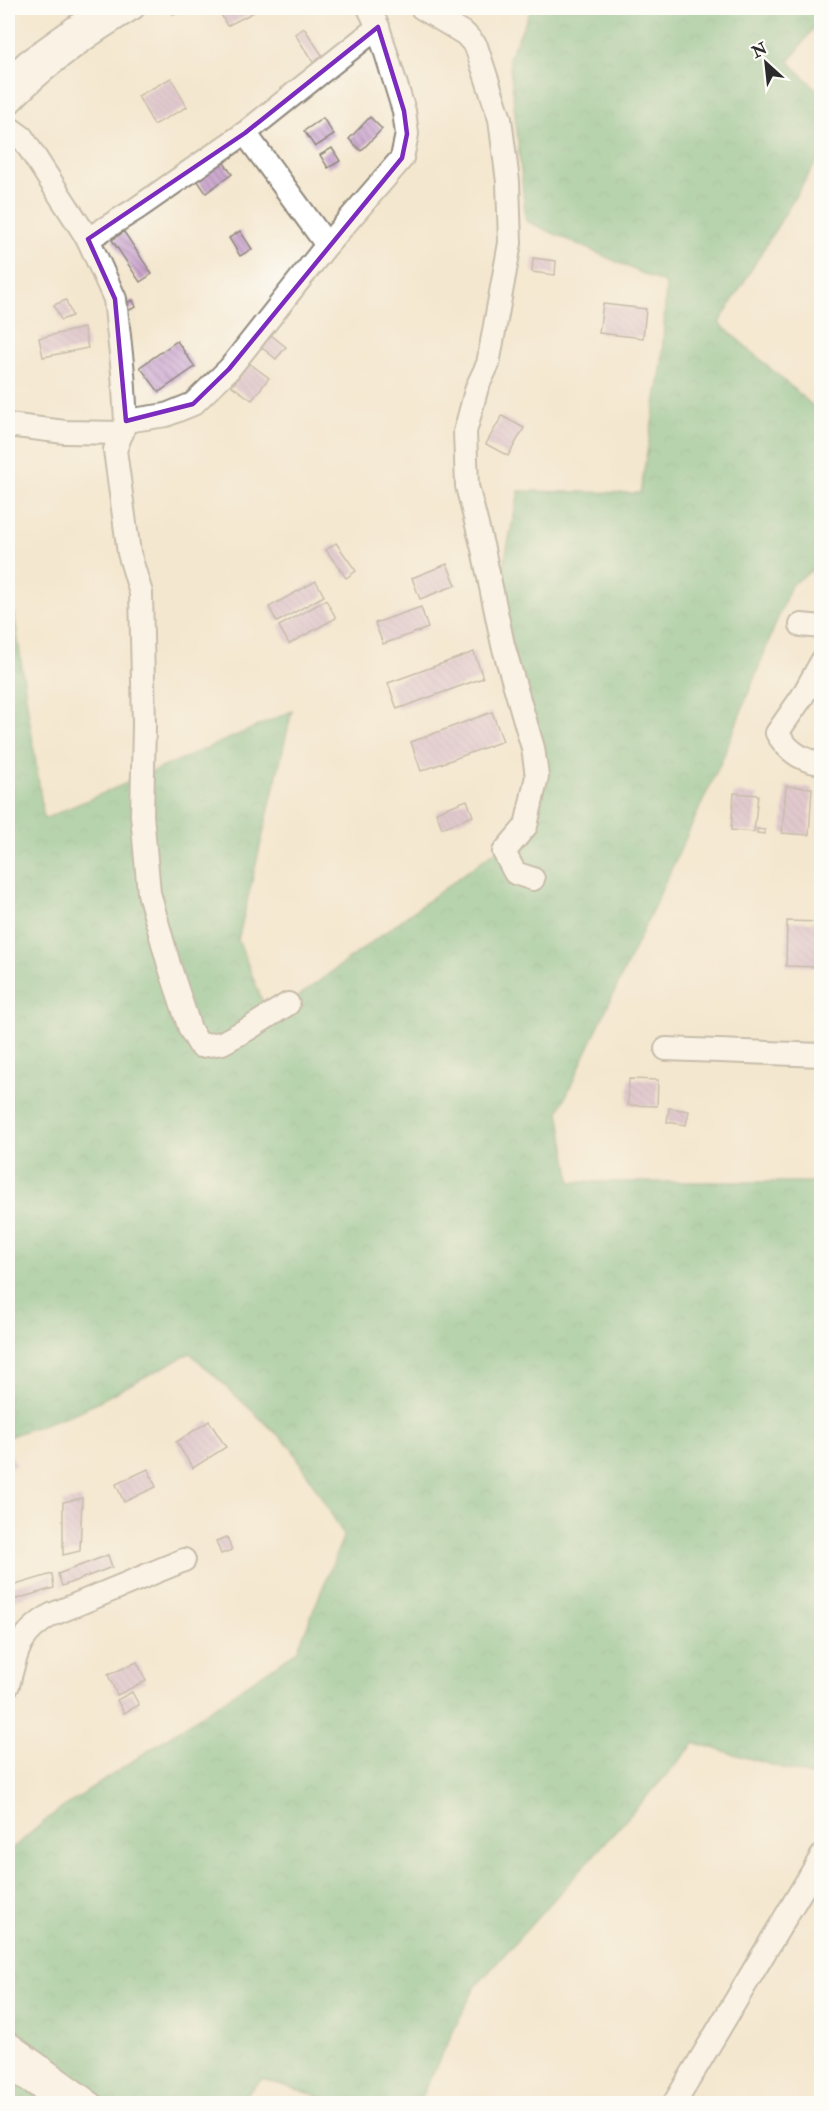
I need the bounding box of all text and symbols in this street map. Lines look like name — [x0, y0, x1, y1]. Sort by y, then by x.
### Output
north arrow — [736, 33, 796, 93]
text: N — [748, 38, 771, 63]

